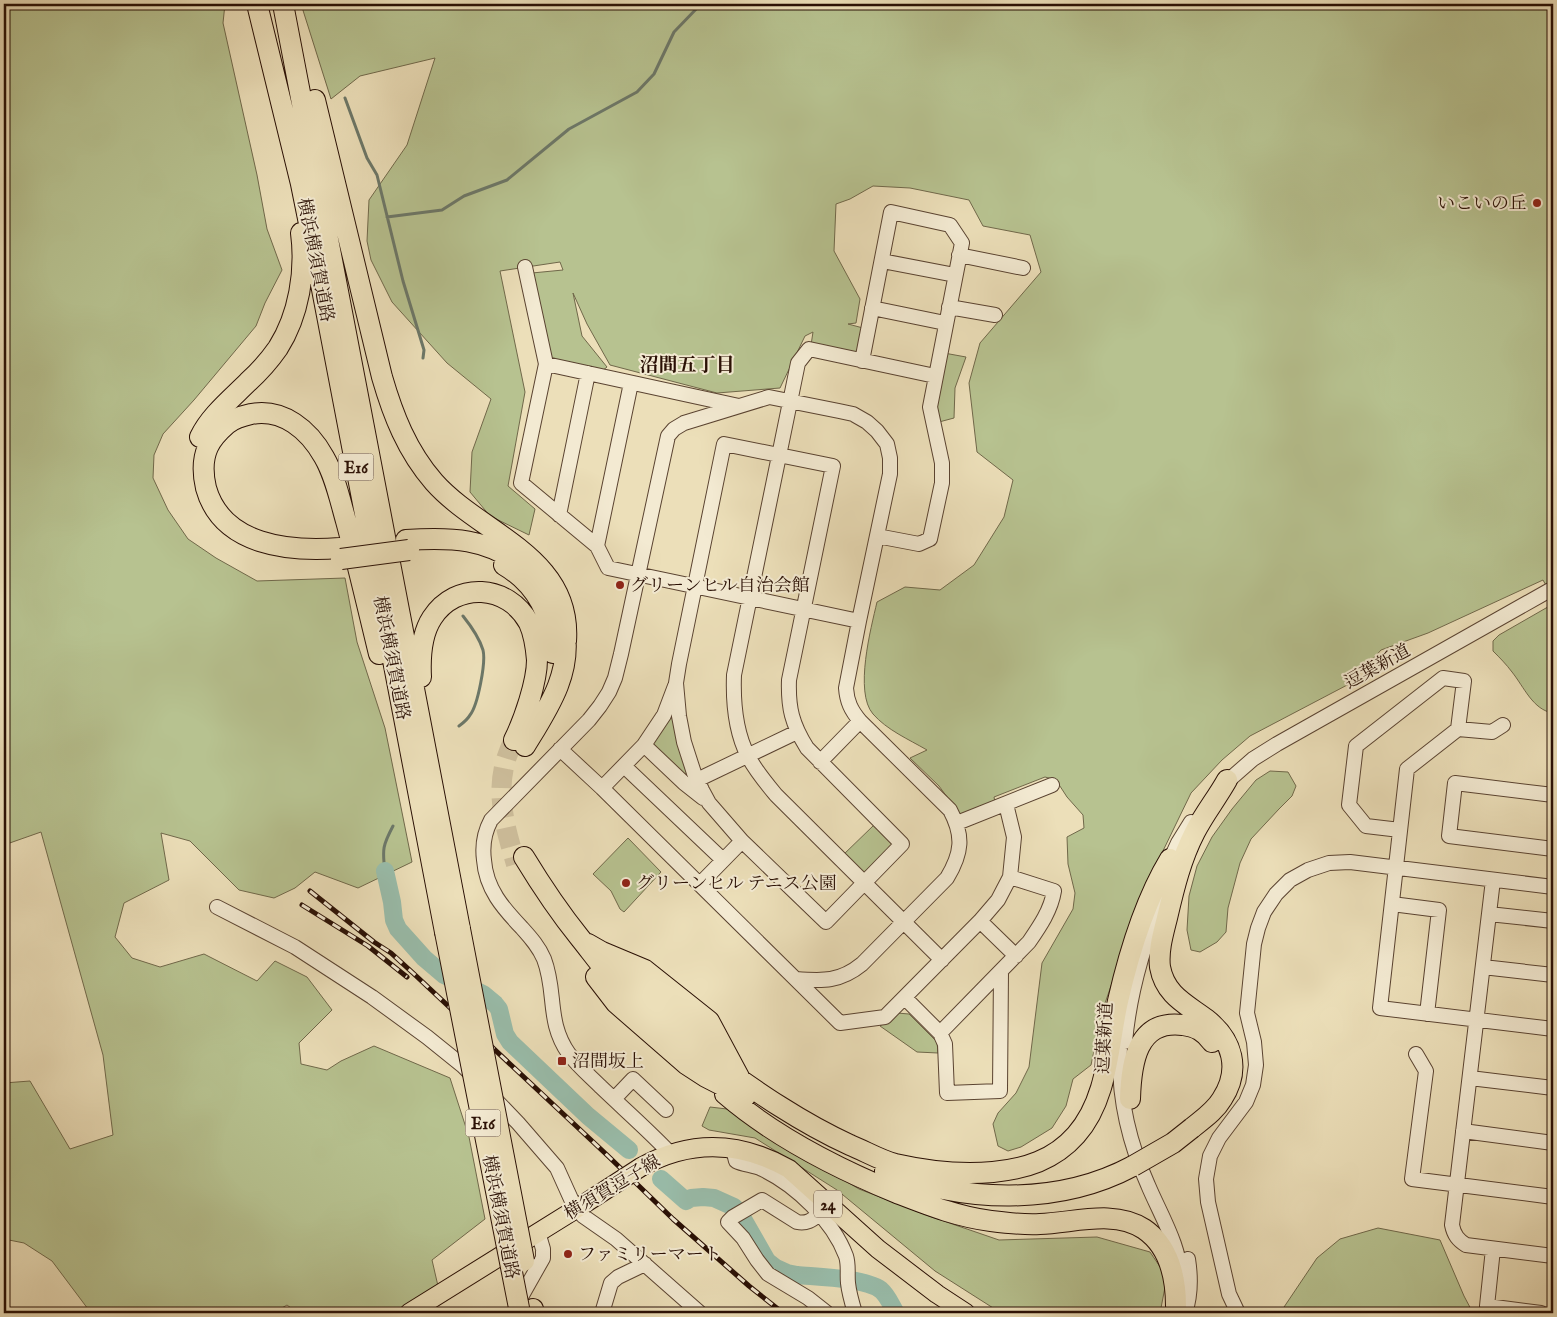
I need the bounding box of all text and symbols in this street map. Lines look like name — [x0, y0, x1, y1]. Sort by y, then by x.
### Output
place label: いこいの丘 — [1437, 193, 1527, 216]
street label: 横浜横須賀道路 — [291, 196, 338, 324]
marker: いこいの丘 — [1531, 197, 1543, 209]
district label: 沼間五丁目 — [639, 354, 735, 378]
road number: E16 — [338, 454, 374, 481]
place label: グリーンヒル自治会館 — [630, 575, 810, 598]
marker: グリーンヒル自治会館 — [614, 579, 626, 591]
street label: 横浜横須賀道路 — [367, 594, 414, 722]
street label: 逗葉新道 — [1341, 640, 1415, 695]
place label: グリーンヒル テニス公園 — [636, 873, 837, 896]
marker: グリーンヒル テニス公園 — [620, 877, 632, 889]
street label: 逗葉新道 — [1092, 1002, 1119, 1075]
place label: 沼間坂上 — [572, 1051, 644, 1074]
marker: 沼間坂上 — [556, 1055, 568, 1067]
road number: E16 — [466, 1110, 500, 1136]
street label: 横須賀逗子線 — [561, 1151, 665, 1226]
street label: 横浜横須賀道路 — [476, 1153, 523, 1281]
road number: 24 — [814, 1190, 842, 1218]
place label: ファミリーマート — [578, 1244, 722, 1267]
marker: ファミリーマート — [562, 1248, 574, 1260]

